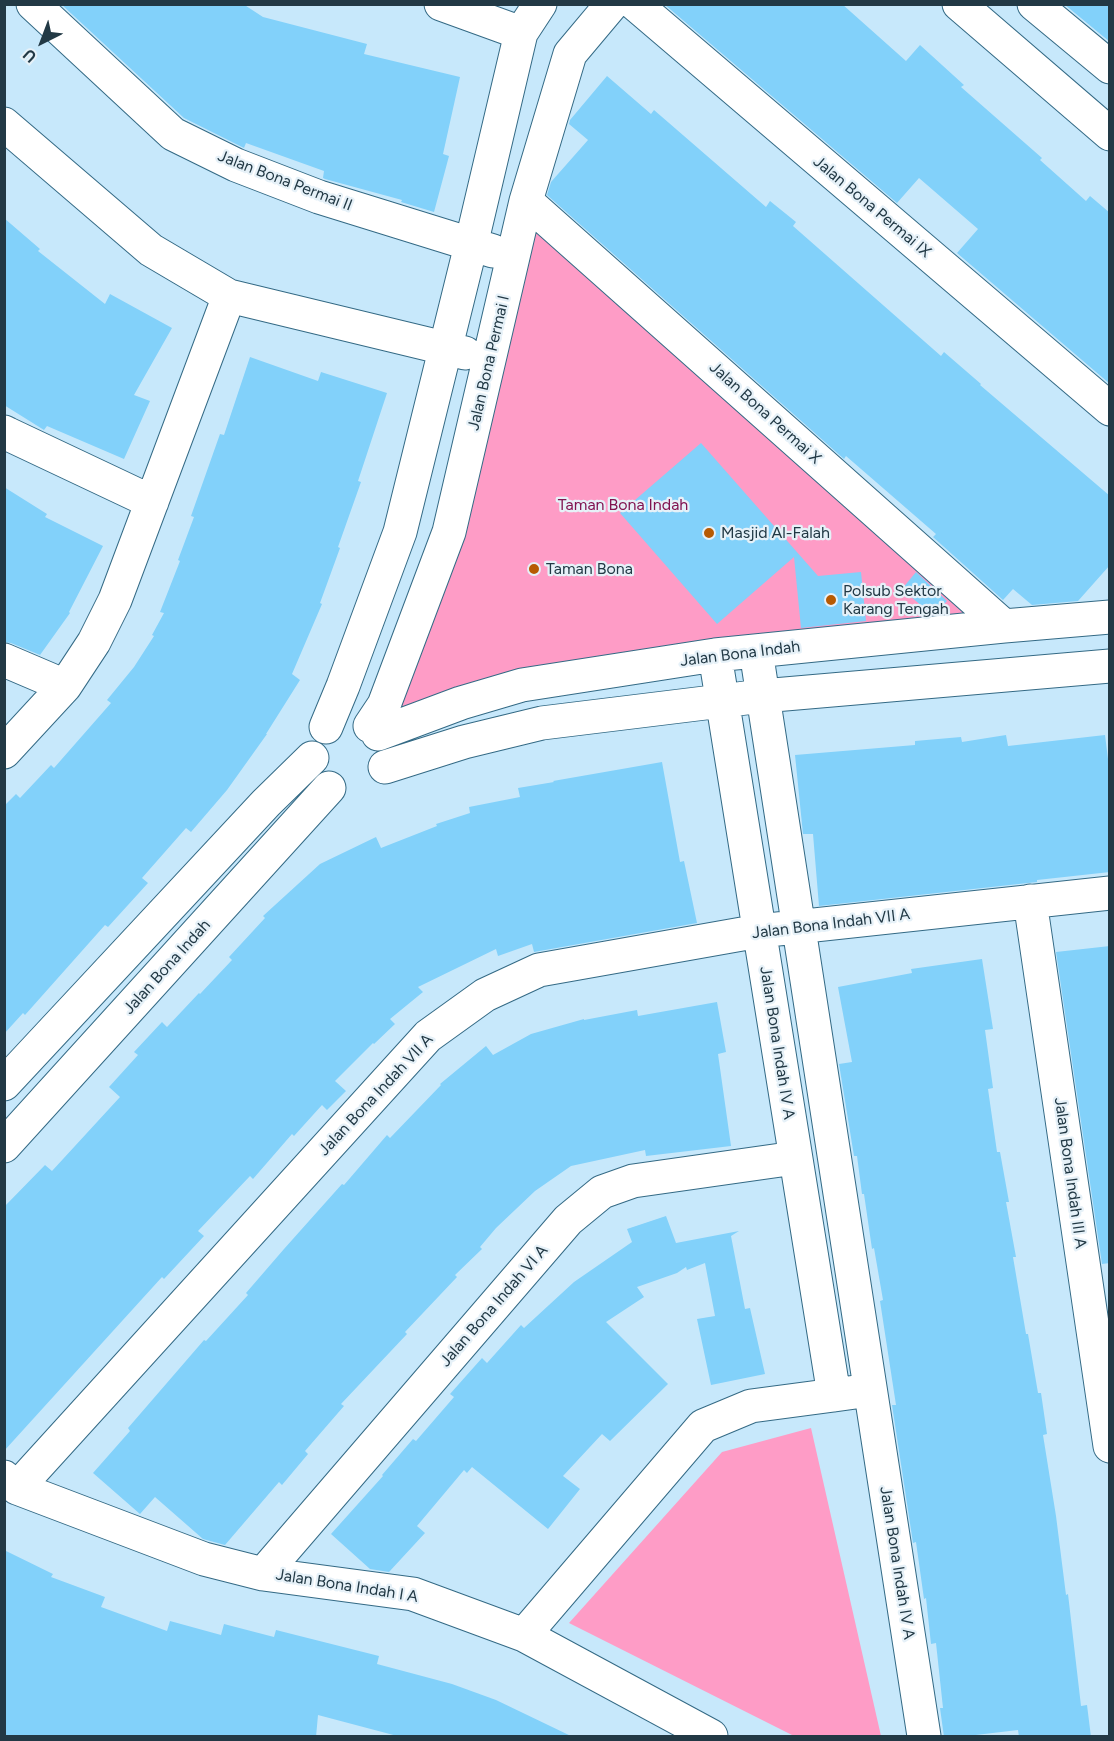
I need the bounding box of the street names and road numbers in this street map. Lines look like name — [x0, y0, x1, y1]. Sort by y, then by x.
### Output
street label: Jalan Bona Permai II — [215, 147, 355, 215]
street label: Jalan Bona Permai IX — [809, 152, 935, 262]
street label: Jalan Bona Permai I — [464, 294, 514, 432]
street label: Jalan Bona Permai X — [705, 358, 825, 468]
street label: Jalan Bona Indah — [679, 637, 801, 671]
street label: Jalan Bona Indah VII A — [751, 905, 911, 943]
street label: Jalan Bona Indah — [119, 916, 215, 1018]
street label: Jalan Bona Indah IV A — [755, 965, 799, 1121]
street label: Jalan Bona Indah VII A — [315, 1030, 437, 1160]
street label: Jalan Bona Indah III A — [1050, 1096, 1090, 1250]
street label: Jalan Bona Indah VI A — [436, 1241, 552, 1371]
street label: Jalan Bona Indah IV A — [875, 1485, 919, 1641]
street label: Jalan Bona Indah I A — [274, 1565, 420, 1607]

